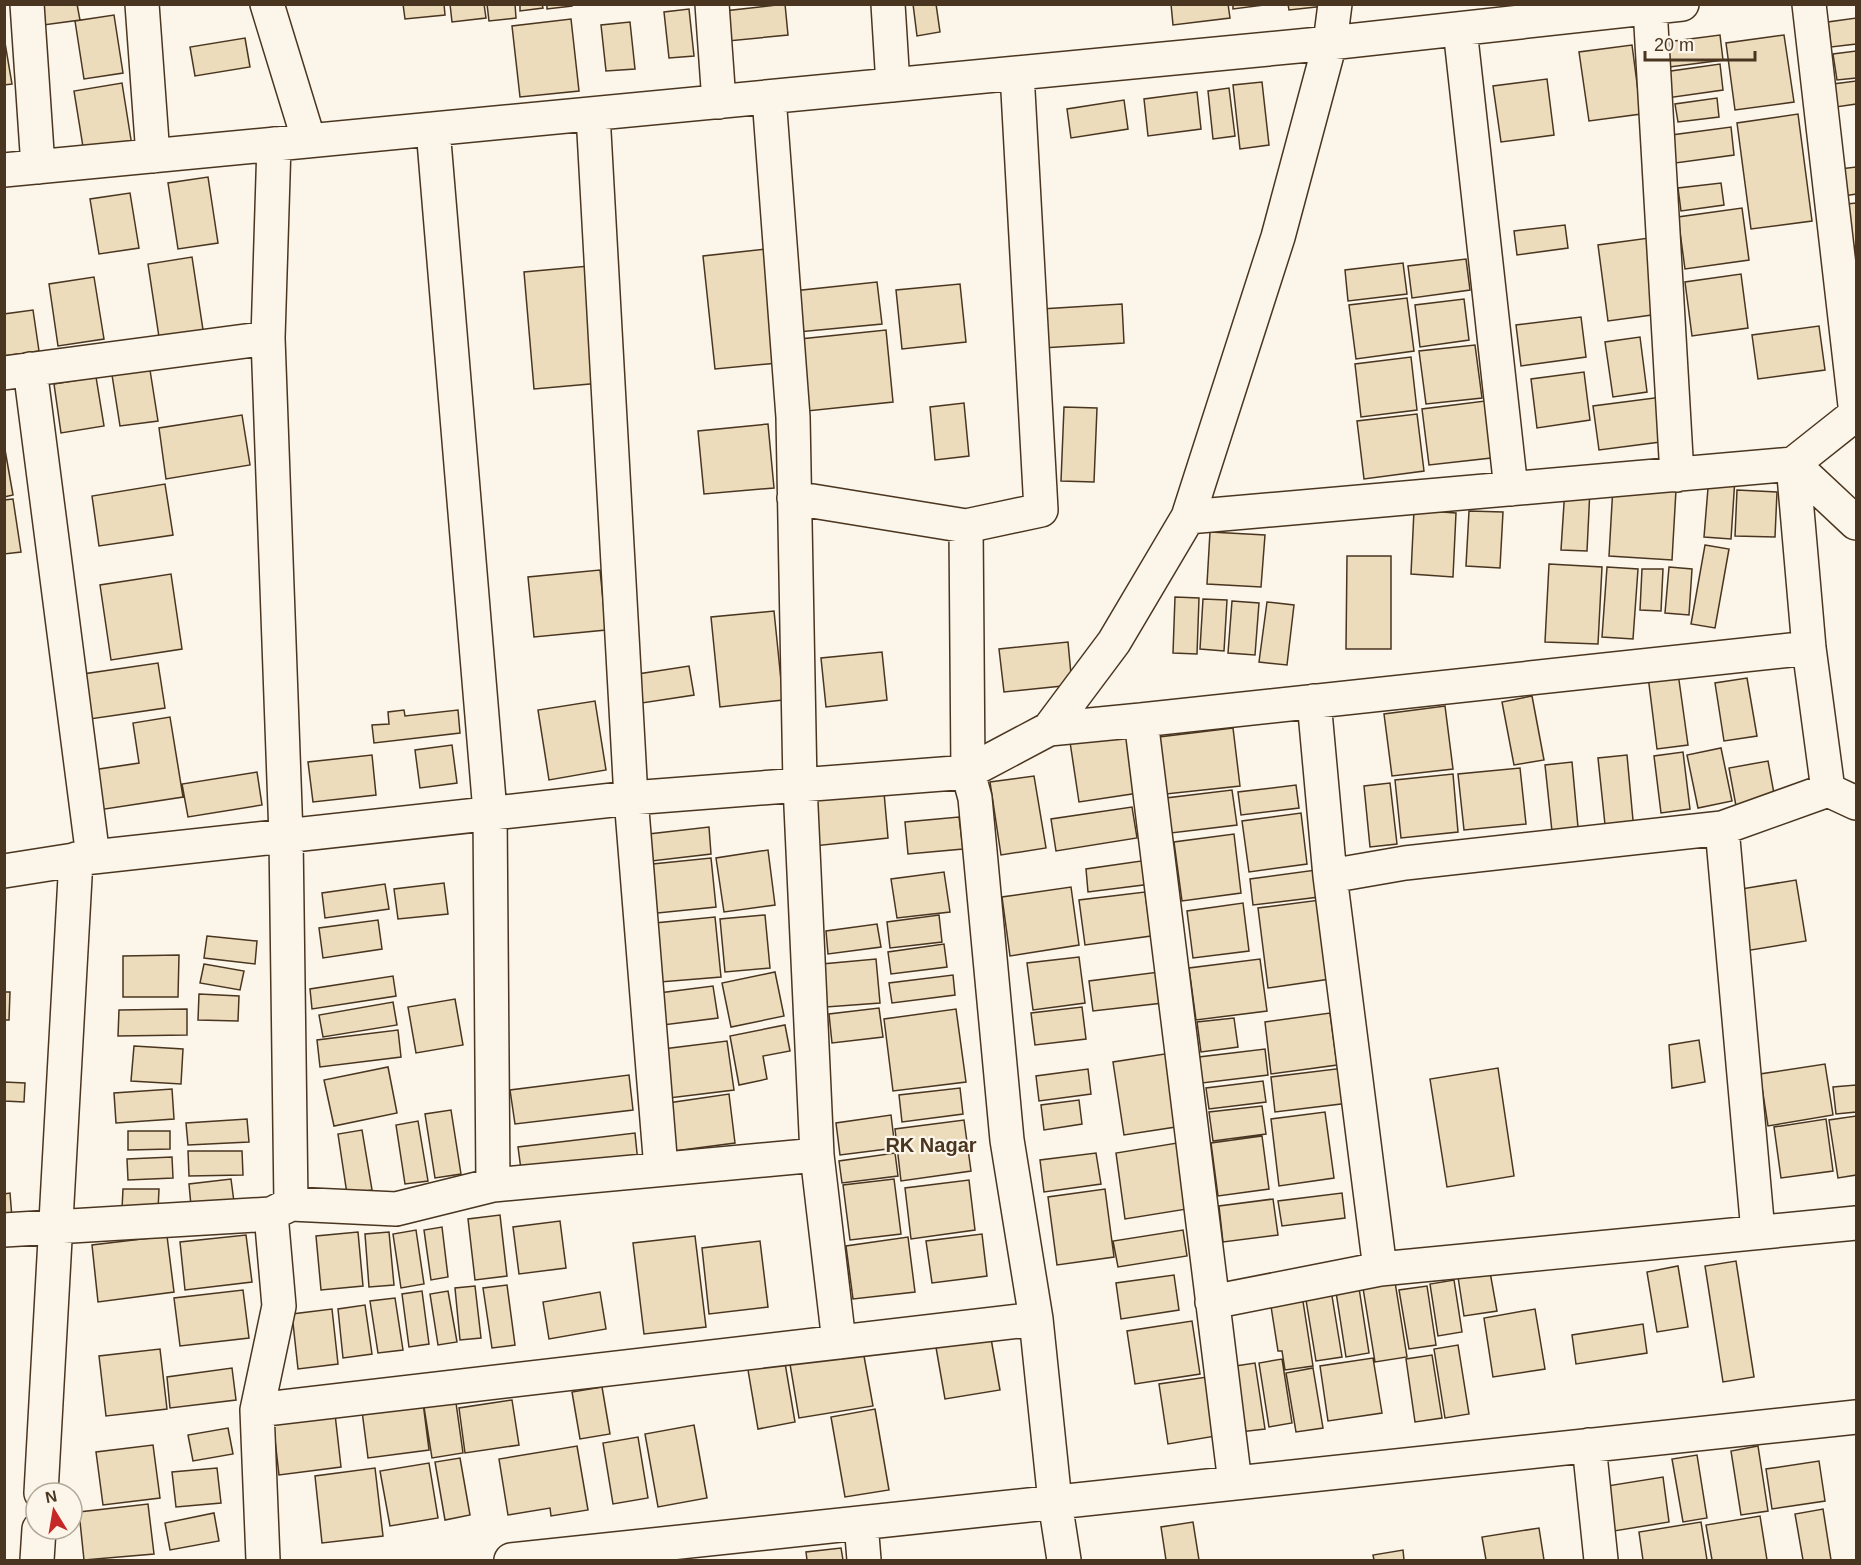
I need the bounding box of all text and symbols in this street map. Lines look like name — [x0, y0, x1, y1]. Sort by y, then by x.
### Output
scale bar — [1645, 24, 1754, 62]
text: 20 m — [1654, 35, 1694, 55]
district label: RK Nagar — [885, 1134, 977, 1156]
north arrow — [24, 1481, 84, 1541]
text: N — [44, 1487, 59, 1506]

